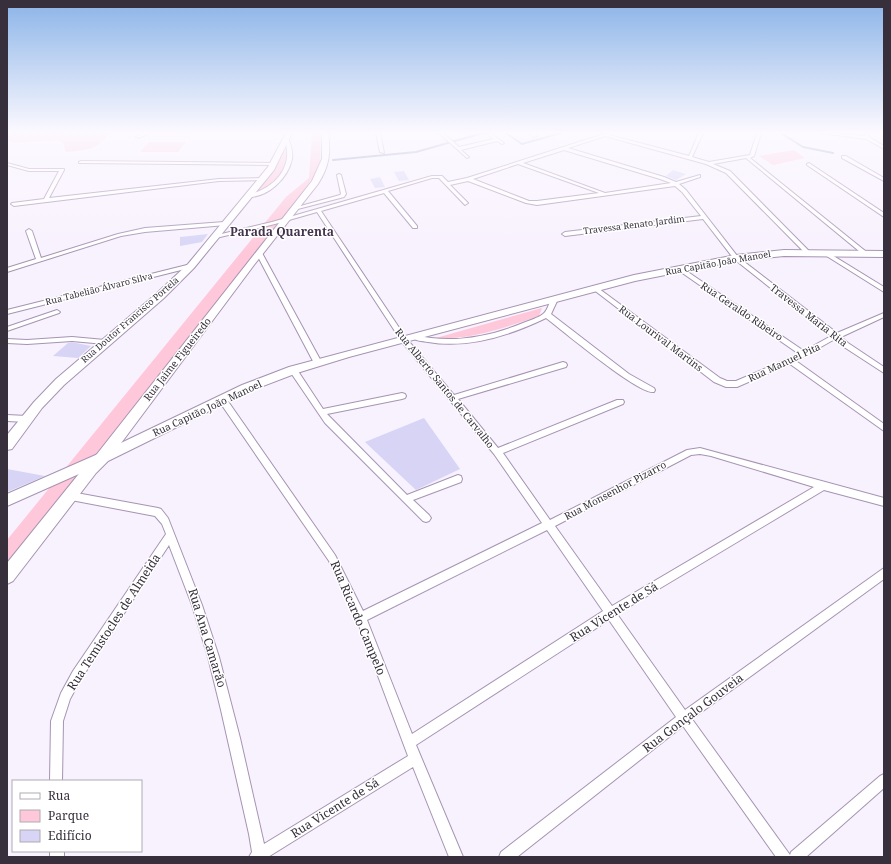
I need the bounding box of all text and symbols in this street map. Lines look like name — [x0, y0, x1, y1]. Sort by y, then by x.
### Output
street label: Travessa Renato Jardim — [583, 212, 686, 237]
district label: Parada Quarenta — [230, 223, 334, 240]
street label: Rua Capitão João Manoel — [664, 247, 772, 278]
street label: Rua Tabelião Álvaro Silva — [44, 269, 154, 308]
street label: Rua Doutor Francisco Portela — [78, 273, 181, 366]
street label: Rua Geraldo Ribeiro — [698, 278, 786, 344]
street label: Travessa Maria Rita — [767, 280, 851, 350]
street label: Rua Lourival Martins — [616, 302, 706, 375]
street label: Rua Jaime Figueiredo — [140, 314, 214, 404]
street label: Rua Alberto Santos de Carvalho — [392, 325, 498, 451]
street label: Rua Manuel Pita — [746, 339, 823, 385]
street label: Rua Capitão João Manoel — [150, 377, 264, 439]
street label: Rua Monsenhor Pizarro — [562, 457, 669, 523]
street label: Rua Temistocles de Almeida — [63, 550, 164, 693]
street label: Rua Ricardo Campelo — [327, 558, 390, 678]
street label: Rua Vicente de Sá — [566, 577, 661, 646]
street label: Rua Ana Camarão — [184, 586, 231, 690]
street label: Rua Gonçalo Gouveia — [639, 669, 747, 756]
street label: Rua Vicente de Sá — [287, 773, 382, 842]
legend — [12, 780, 142, 852]
text: Rua — [48, 787, 70, 804]
text: Parque — [48, 807, 89, 824]
text: Edifício — [48, 827, 92, 844]

